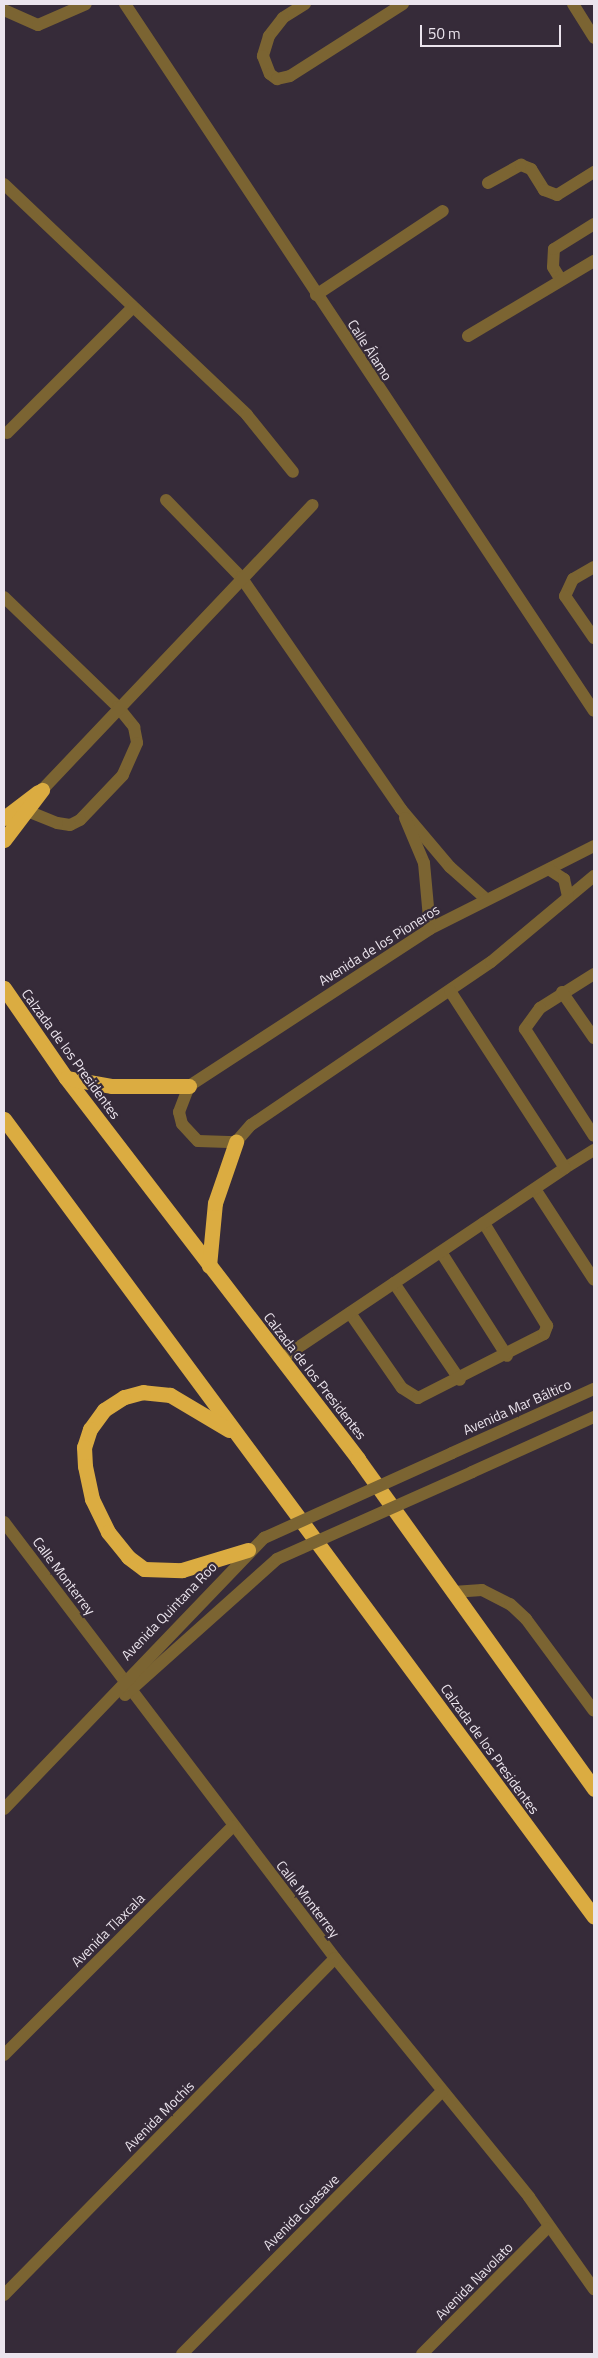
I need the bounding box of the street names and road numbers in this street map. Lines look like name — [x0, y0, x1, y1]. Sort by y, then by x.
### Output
street label: Calle Álamo — [344, 317, 396, 383]
street label: Avenida de los Pioneros — [315, 901, 443, 989]
street label: Calzada de los Presidentes — [18, 986, 124, 1122]
street label: Calzada de los Presidentes — [260, 1309, 370, 1443]
street label: Avenida Mar Báltico — [460, 1376, 574, 1438]
street label: Calle Monterrey — [29, 1534, 99, 1618]
street label: Avenida Quintana Roo — [118, 1558, 220, 1664]
street label: Calzada de los Presidentes — [437, 1681, 543, 1817]
street label: Calle Monterrey — [273, 1857, 343, 1941]
street label: Avenida Tlaxcala — [68, 1890, 148, 1970]
street label: Avenida Mochis — [120, 2077, 198, 2155]
street label: Avenida Guasave — [260, 2171, 342, 2253]
street label: Avenida Navolato — [432, 2239, 516, 2323]

